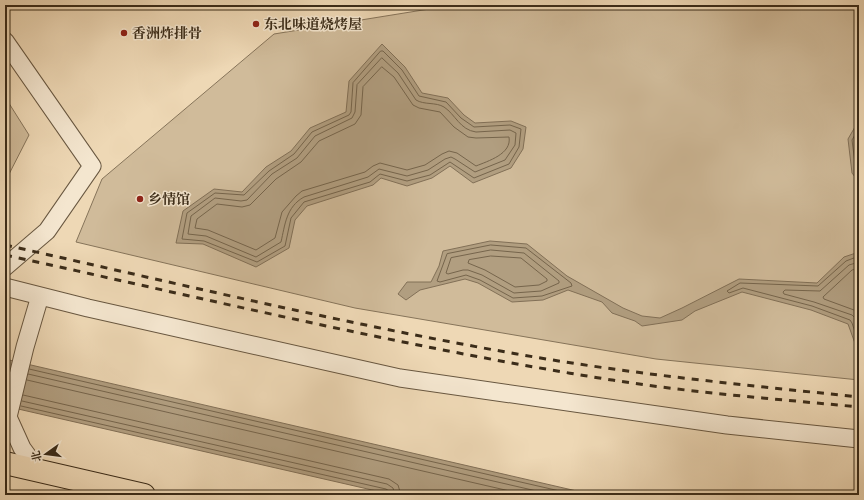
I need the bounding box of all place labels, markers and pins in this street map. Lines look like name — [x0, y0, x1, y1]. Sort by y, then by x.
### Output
place label: 东北味道烧烤屋 — [264, 15, 362, 33]
marker: 东北味道烧烤屋 — [251, 19, 261, 29]
place label: 香洲炸排骨 — [132, 24, 202, 42]
marker: 香洲炸排骨 — [119, 28, 129, 38]
place label: 乡情馆 — [148, 190, 190, 208]
marker: 乡情馆 — [135, 194, 145, 204]

